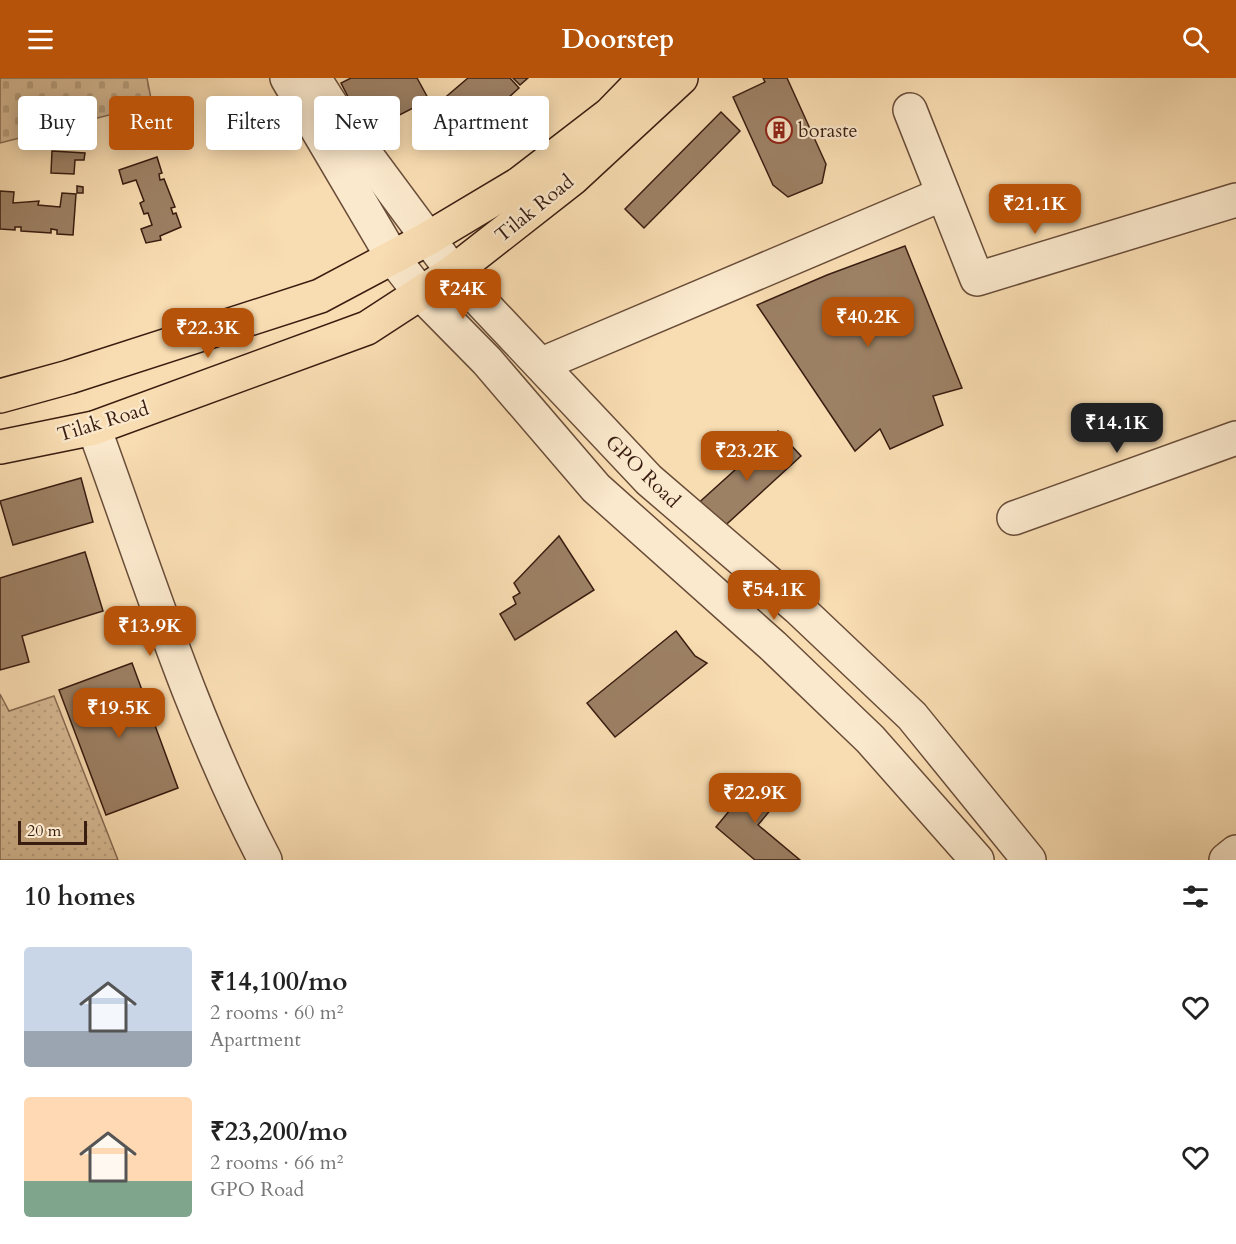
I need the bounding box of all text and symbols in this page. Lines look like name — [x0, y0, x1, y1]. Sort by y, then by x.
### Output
text: Doorstep — [562, 21, 674, 58]
icon: menu — [24, 23, 57, 56]
icon: search — [1179, 23, 1212, 56]
chip: Buy — [18, 96, 97, 150]
chip: Rent — [109, 96, 194, 150]
chip: Filters — [206, 96, 302, 150]
chip: New — [314, 96, 400, 150]
chip: Apartment — [412, 96, 549, 150]
building icon: boraste — [764, 115, 794, 145]
place label: boraste — [798, 117, 858, 144]
street label: Tilak Road — [489, 168, 580, 248]
pin: ₹21.1K — [986, 184, 1084, 235]
text: ₹21.1K — [1003, 190, 1067, 217]
pin: ₹24K — [427, 269, 499, 320]
text: ₹24K — [439, 275, 487, 302]
pin: ₹40.2K — [819, 297, 917, 348]
text: ₹40.2K — [836, 303, 900, 330]
pin: ₹22.3K — [159, 308, 257, 359]
text: ₹22.3K — [176, 314, 240, 341]
street label: Tilak Road — [54, 395, 152, 448]
pin: ₹14.1K — [1068, 403, 1166, 454]
text: ₹14.1K — [1085, 409, 1149, 436]
street label: GPO Road — [599, 429, 686, 514]
pin: ₹23.2K — [698, 431, 796, 482]
text: ₹23.2K — [715, 437, 779, 464]
pin: ₹54.1K — [725, 570, 823, 621]
text: ₹54.1K — [742, 576, 806, 603]
pin: ₹13.9K — [101, 606, 199, 657]
text: ₹13.9K — [118, 612, 182, 639]
pin: ₹19.5K — [70, 688, 168, 739]
text: ₹19.5K — [87, 694, 151, 721]
pin: ₹22.9K — [706, 773, 804, 824]
text: ₹22.9K — [723, 779, 787, 806]
scale bar — [18, 818, 87, 846]
text: 20 m — [27, 820, 61, 842]
text: 10 homes — [24, 879, 135, 914]
icon: filters — [1179, 880, 1212, 913]
text: ₹14,100/mo — [210, 964, 347, 999]
icon: home — [72, 971, 144, 1043]
icon: heart — [1179, 991, 1212, 1024]
text: 2 rooms · 60 m² — [210, 999, 343, 1026]
text: Apartment — [210, 1026, 301, 1053]
text: ₹23,200/mo — [210, 1114, 347, 1149]
icon: home — [72, 1121, 144, 1193]
icon: heart — [1179, 1141, 1212, 1174]
text: 2 rooms · 66 m² — [210, 1149, 343, 1176]
text: GPO Road — [210, 1176, 304, 1203]

